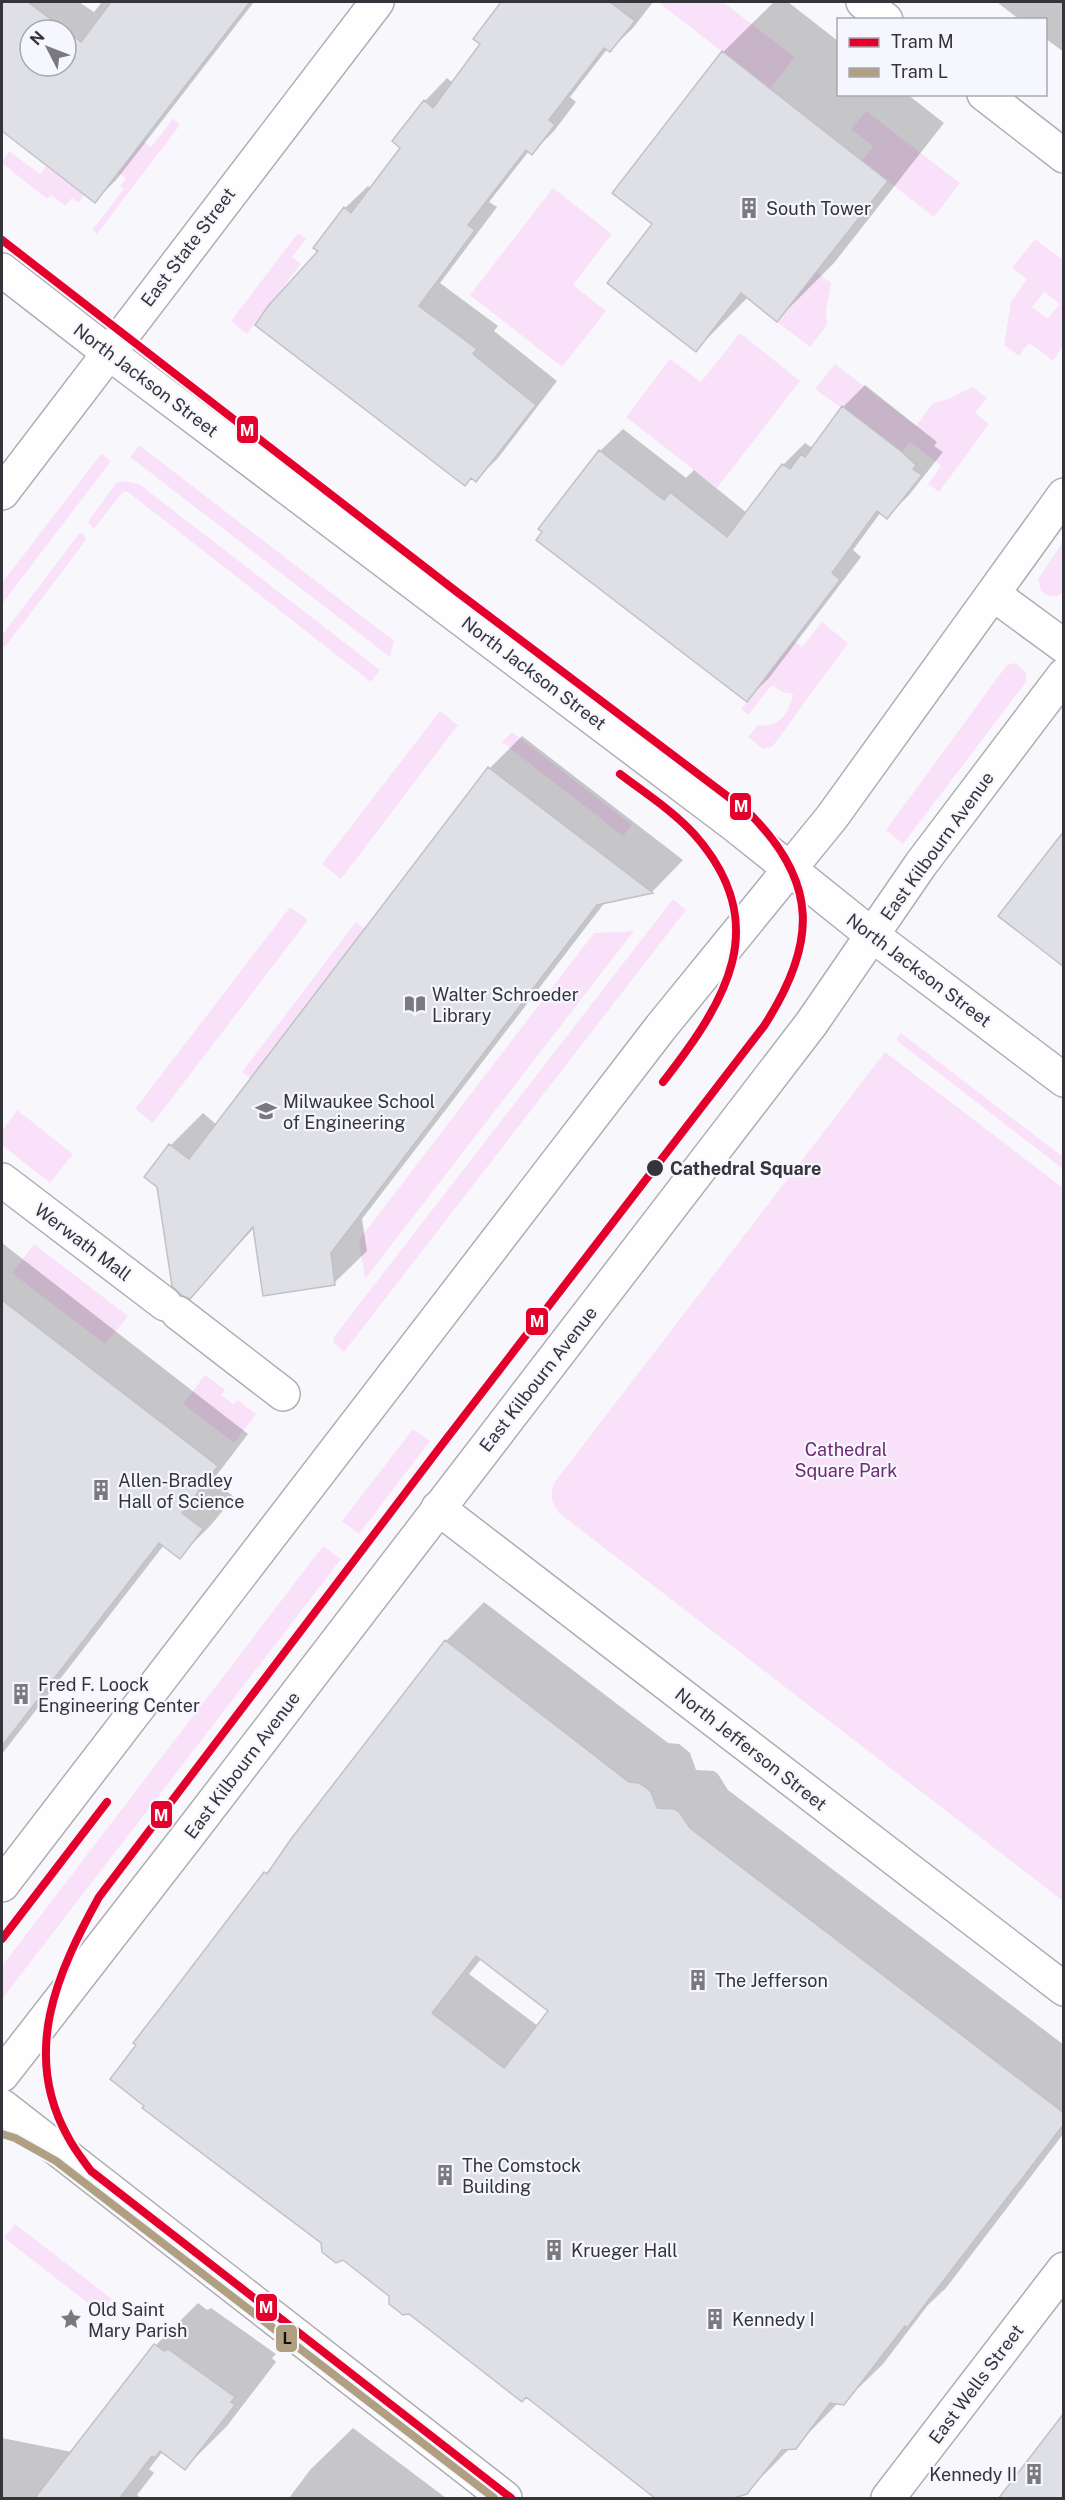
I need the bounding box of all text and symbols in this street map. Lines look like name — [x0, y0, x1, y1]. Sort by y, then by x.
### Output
north arrow — [18, 18, 78, 78]
legend — [837, 18, 1047, 96]
text: N — [26, 27, 48, 49]
text: Tram M — [891, 31, 954, 52]
text: Tram L — [891, 61, 948, 82]
street label: East State Street — [137, 183, 239, 311]
building icon: South Tower — [737, 196, 761, 220]
place label: South Tower — [766, 198, 871, 219]
street label: North Jackson Street — [70, 319, 222, 441]
line badge: M — [236, 415, 259, 444]
text: M — [240, 421, 254, 440]
street label: North Jackson Street — [458, 612, 610, 734]
street label: East Kilbourn Avenue — [876, 768, 998, 924]
line badge: M — [729, 792, 752, 821]
text: M — [734, 797, 748, 816]
street label: North Jackson Street — [843, 909, 995, 1031]
place label: Walter Schroeder Library — [432, 984, 579, 1026]
library icon: Walter Schroeder Library — [403, 992, 427, 1016]
place label: Milwaukee School of Engineering — [283, 1091, 435, 1133]
school or university icon: Milwaukee School of Engineering — [254, 1099, 278, 1123]
marker: Cathedral Square — [645, 1158, 665, 1178]
place label: Cathedral Square — [670, 1158, 821, 1179]
street label: Werwath Mall — [31, 1199, 135, 1285]
street label: East Kilbourn Avenue — [475, 1302, 601, 1456]
line badge: M — [525, 1307, 549, 1336]
text: M — [530, 1312, 544, 1331]
park label: Cathedral Square Park — [795, 1439, 897, 1481]
place label: Allen-Bradley Hall of Science — [118, 1470, 244, 1512]
building icon: Allen-Bradley Hall of Science — [89, 1478, 113, 1502]
place label: Fred F. Loock Engineering Center — [38, 1674, 200, 1716]
building icon: Fred F. Loock Engineering Center — [9, 1682, 33, 1706]
street label: North Jefferson Street — [671, 1683, 831, 1815]
street label: East Kilbourn Avenue — [180, 1687, 304, 1843]
line badge: M — [150, 1800, 173, 1829]
text: M — [154, 1806, 168, 1825]
building icon: The Jefferson — [686, 1968, 710, 1992]
place label: The Jefferson — [715, 1970, 828, 1991]
place label: The Comstock Building — [462, 2155, 581, 2197]
building icon: The Comstock Building — [433, 2163, 457, 2187]
building icon: Krueger Hall — [542, 2238, 566, 2262]
place label: Krueger Hall — [571, 2240, 678, 2261]
line badge: M — [255, 2293, 278, 2322]
text: M — [259, 2298, 273, 2317]
place label: Old Saint Mary Parish — [88, 2299, 187, 2341]
place icon: Old Saint Mary Parish — [59, 2307, 83, 2331]
building icon: Kennedy I — [703, 2307, 727, 2331]
place label: Kennedy I — [732, 2309, 815, 2330]
street label: East Wells Street — [924, 2320, 1028, 2448]
line badge: L — [275, 2324, 298, 2353]
text: L — [282, 2329, 292, 2348]
building icon: Kennedy II — [1022, 2462, 1046, 2486]
place label: Kennedy II — [929, 2464, 1017, 2485]

